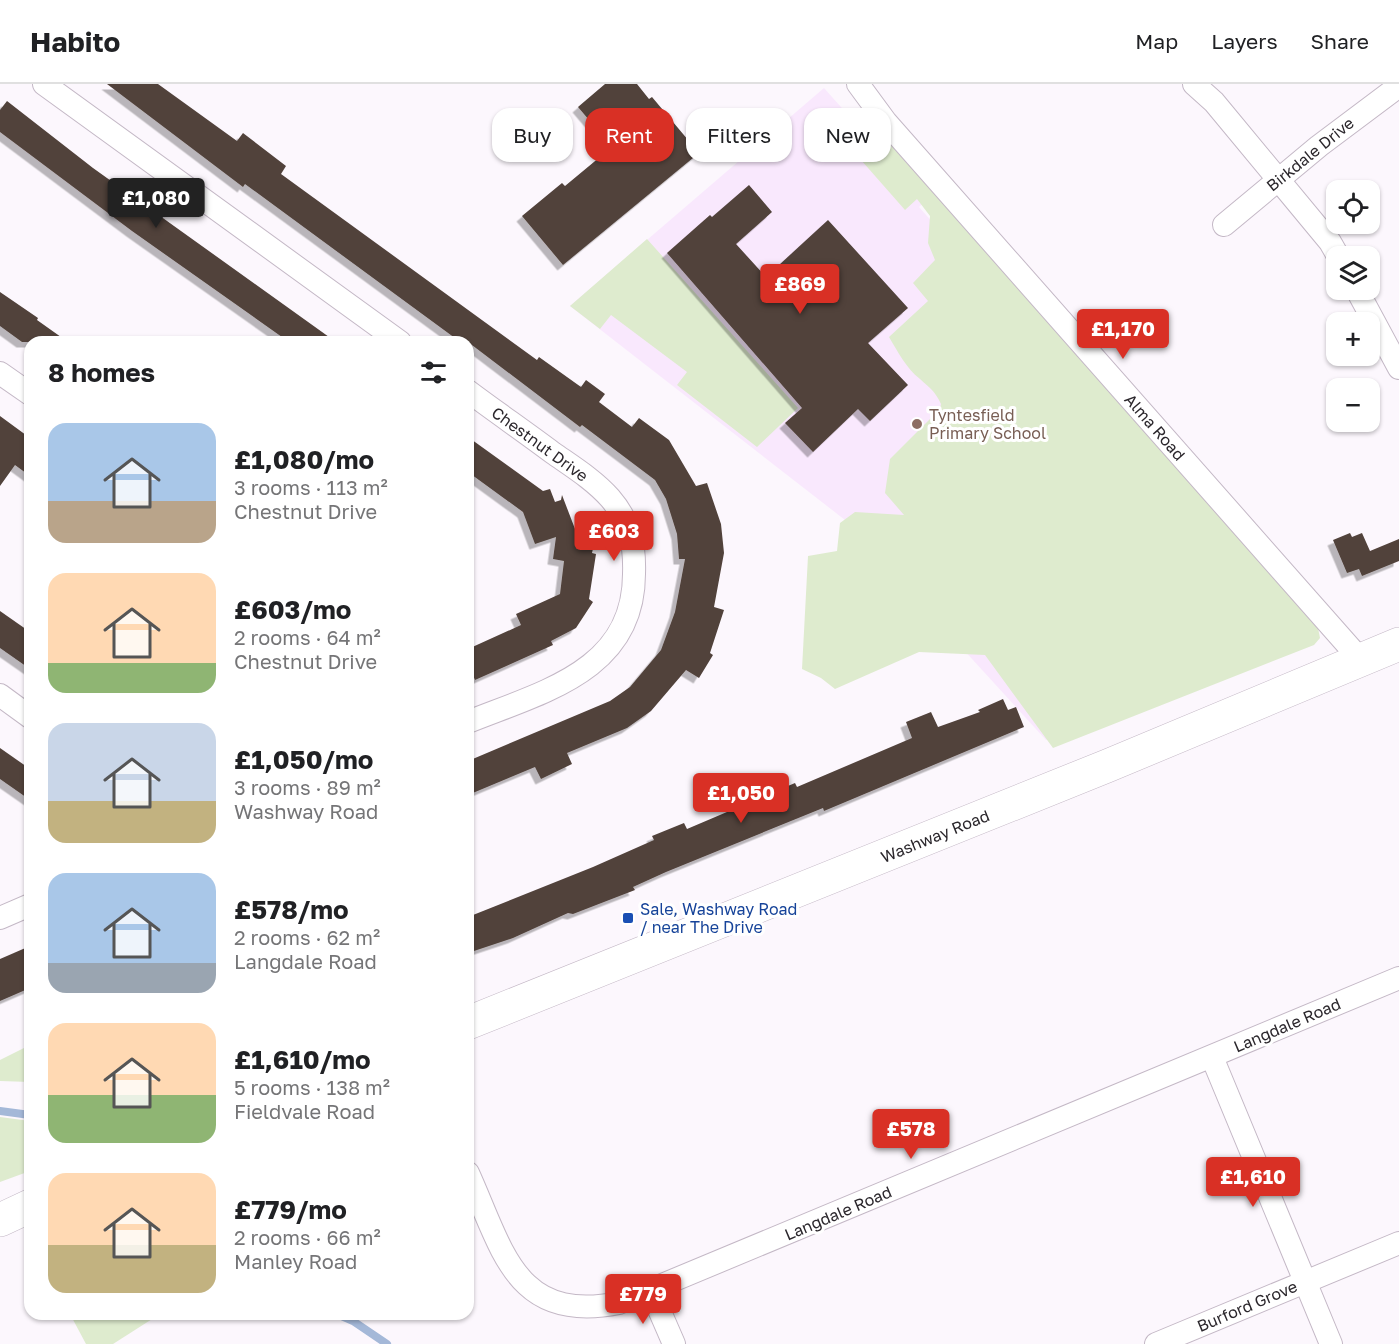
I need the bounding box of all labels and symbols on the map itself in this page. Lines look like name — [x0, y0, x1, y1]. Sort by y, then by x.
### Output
street label: Birkdale Drive — [1262, 113, 1358, 195]
pin: £1,080 — [107, 178, 205, 229]
pin: £869 — [764, 264, 836, 315]
pin: £1,170 — [1074, 309, 1172, 360]
street label: Alma Road — [1121, 390, 1189, 464]
street label: Chestnut Drive — [488, 402, 592, 486]
place label: Tyntesfield Primary School — [929, 405, 1046, 443]
marker: Tyntesfield Primary School — [910, 417, 924, 431]
pin: £603 — [578, 511, 650, 562]
pin: £1,050 — [692, 773, 790, 824]
street label: Washway Road — [878, 805, 992, 867]
place label: Sale, Washway Road / near The Drive — [640, 899, 797, 937]
marker: Sale, Washway Road / near The Drive — [621, 911, 635, 925]
street label: Langdale Road — [1230, 993, 1344, 1057]
pin: £578 — [875, 1109, 947, 1160]
pin: £1,610 — [1204, 1157, 1302, 1208]
street label: Langdale Road — [781, 1181, 895, 1245]
pin: £779 — [607, 1274, 679, 1325]
street label: Burford Grove — [1194, 1276, 1300, 1336]

